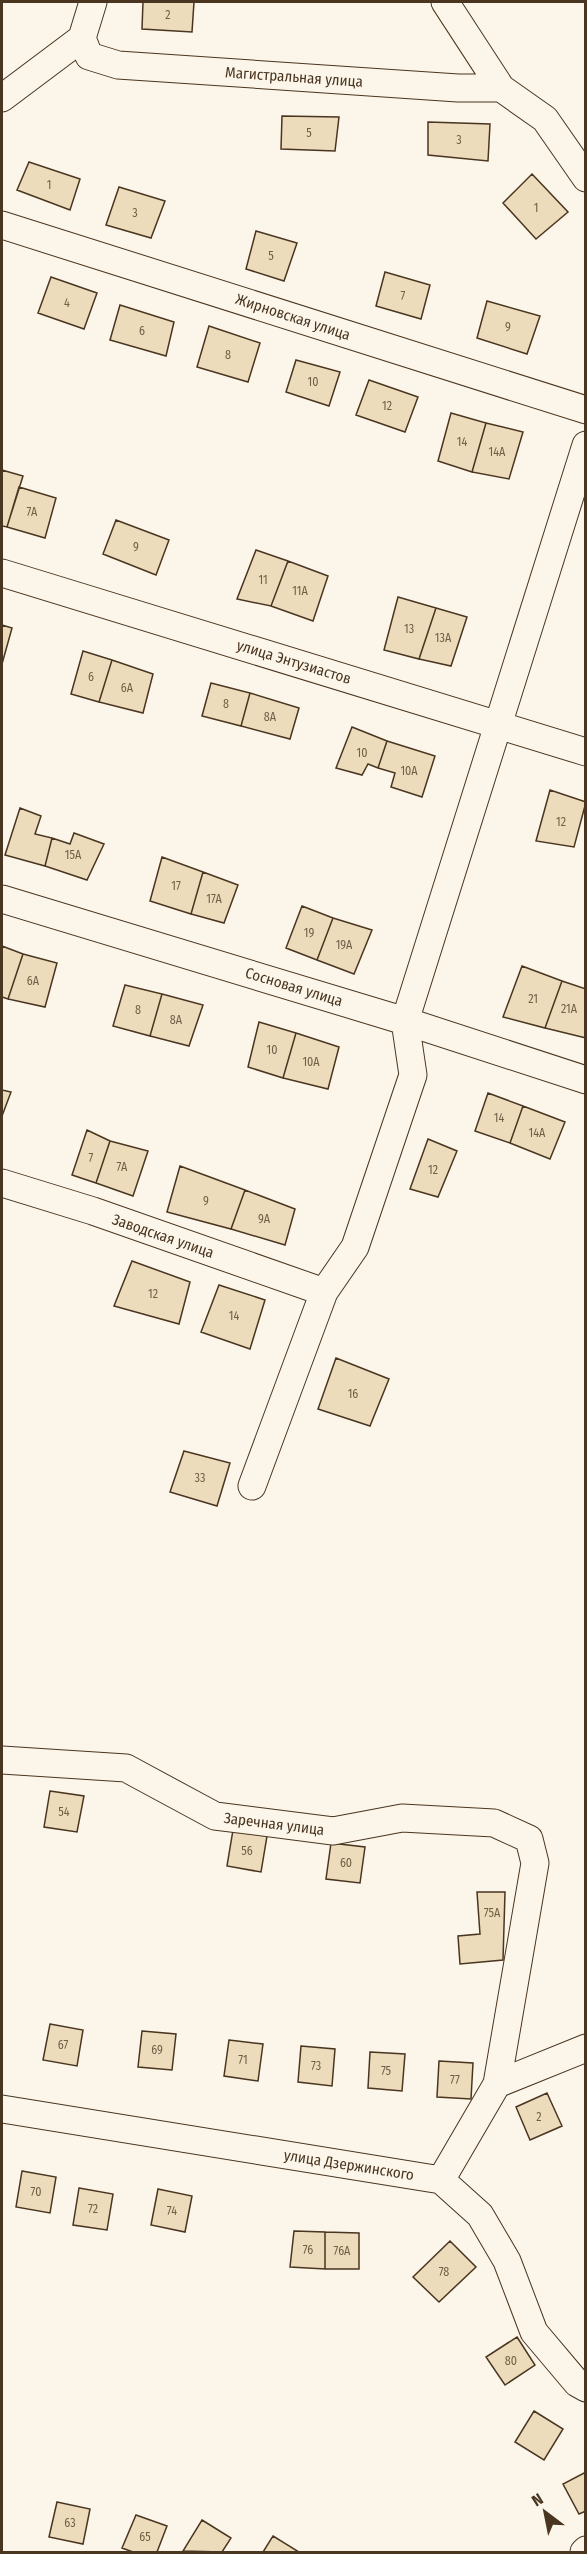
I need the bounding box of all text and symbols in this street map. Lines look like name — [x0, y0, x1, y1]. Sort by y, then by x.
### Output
house number: 2 — [165, 8, 171, 22]
street label: Магистральная улица — [224, 63, 364, 91]
house number: 5 — [306, 126, 312, 140]
house number: 3 — [456, 133, 462, 147]
house number: 1 — [47, 178, 51, 192]
house number: 1 — [534, 201, 538, 215]
house number: 3 — [132, 206, 138, 220]
house number: 5 — [268, 249, 274, 263]
house number: 7 — [401, 289, 406, 303]
street label: Жирновская улица — [233, 290, 353, 344]
house number: 4 — [64, 296, 70, 310]
house number: 9 — [505, 320, 511, 334]
house number: 6 — [139, 324, 145, 338]
house number: 8 — [225, 348, 231, 362]
house number: 10 — [308, 375, 318, 389]
house number: 12 — [382, 399, 392, 413]
house number: 14 — [457, 435, 467, 449]
house number: 14А — [489, 445, 506, 459]
house number: 7А — [27, 505, 38, 519]
house number: 9 — [133, 540, 139, 554]
house number: 11 — [258, 573, 268, 587]
house number: 11А — [292, 584, 308, 598]
house number: 13 — [404, 622, 414, 636]
house number: 13А — [435, 631, 452, 645]
street label: улица Энтузиастов — [235, 636, 353, 688]
house number: 6 — [88, 670, 94, 684]
house number: 6А — [121, 681, 134, 695]
house number: 8 — [223, 697, 229, 711]
house number: 8А — [264, 710, 277, 724]
house number: 10 — [357, 746, 367, 760]
house number: 10А — [400, 764, 418, 778]
house number: 12 — [556, 815, 566, 829]
house number: 15А — [65, 848, 82, 862]
house number: 17 — [171, 879, 181, 893]
house number: 17А — [206, 892, 222, 906]
house number: 19 — [304, 926, 314, 940]
house number: 19А — [336, 938, 353, 952]
street label: Сосновая улица — [243, 964, 345, 1010]
house number: 6А — [27, 974, 40, 988]
house number: 21 — [528, 992, 538, 1006]
house number: 21А — [561, 1002, 578, 1016]
house number: 8 — [135, 1003, 141, 1017]
house number: 8А — [170, 1013, 183, 1027]
house number: 10 — [267, 1043, 277, 1057]
house number: 10А — [302, 1055, 320, 1069]
house number: 14 — [494, 1111, 504, 1125]
house number: 14А — [529, 1126, 546, 1140]
house number: 7 — [89, 1151, 94, 1165]
house number: 7А — [117, 1160, 128, 1174]
house number: 12 — [428, 1163, 438, 1177]
house number: 9 — [203, 1194, 209, 1208]
street label: Заводская улица — [110, 1210, 216, 1262]
house number: 9А — [258, 1212, 271, 1226]
house number: 12 — [148, 1287, 158, 1301]
house number: 14 — [229, 1309, 239, 1323]
house number: 16 — [348, 1387, 358, 1401]
house number: 33 — [195, 1471, 205, 1485]
house number: 54 — [58, 1805, 70, 1819]
street label: Заречная улица — [223, 1809, 325, 1839]
house number: 56 — [241, 1844, 253, 1858]
house number: 60 — [340, 1856, 352, 1870]
house number: 75А — [484, 1906, 501, 1920]
house number: 67 — [58, 2038, 68, 2052]
house number: 69 — [151, 2043, 163, 2057]
house number: 71 — [238, 2053, 248, 2067]
house number: 73 — [311, 2059, 321, 2073]
house number: 75 — [381, 2064, 392, 2078]
house number: 77 — [450, 2073, 460, 2087]
house number: 2 — [536, 2110, 542, 2124]
street label: улица Дзержинского — [283, 2146, 415, 2184]
house number: 70 — [31, 2185, 41, 2199]
house number: 72 — [88, 2202, 98, 2216]
house number: 74 — [167, 2204, 177, 2218]
house number: 76 — [303, 2243, 313, 2257]
house number: 76А — [334, 2244, 351, 2258]
house number: 78 — [439, 2265, 449, 2279]
house number: 80 — [505, 2354, 517, 2368]
north arrow — [515, 2482, 575, 2542]
text: N — [528, 2489, 546, 2510]
house number: 63 — [64, 2516, 76, 2530]
house number: 65 — [139, 2530, 151, 2544]

